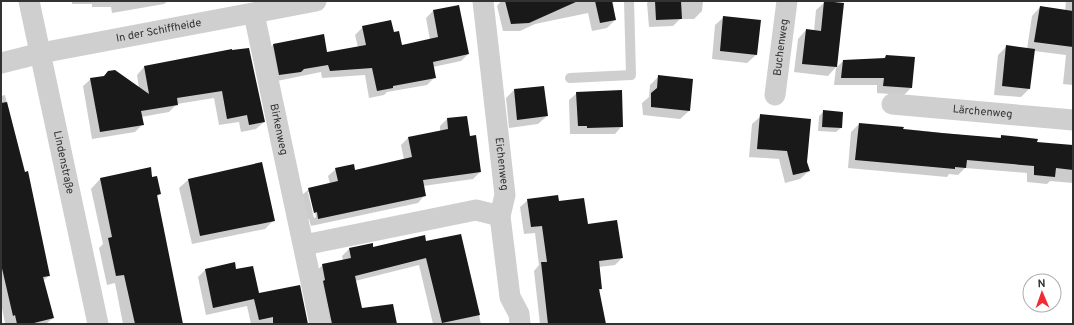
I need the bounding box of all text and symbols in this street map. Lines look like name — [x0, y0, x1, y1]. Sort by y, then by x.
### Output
street label: In der Schiffheide — [115, 16, 203, 46]
street label: Buchenweg — [770, 18, 792, 77]
street label: Lärchenweg — [952, 102, 1013, 122]
street label: Birkenweg — [266, 103, 291, 156]
street label: Lindenstraße — [50, 129, 77, 195]
street label: Eichenweg — [492, 137, 511, 191]
north arrow — [1022, 273, 1062, 313]
text: N — [1037, 277, 1046, 291]

